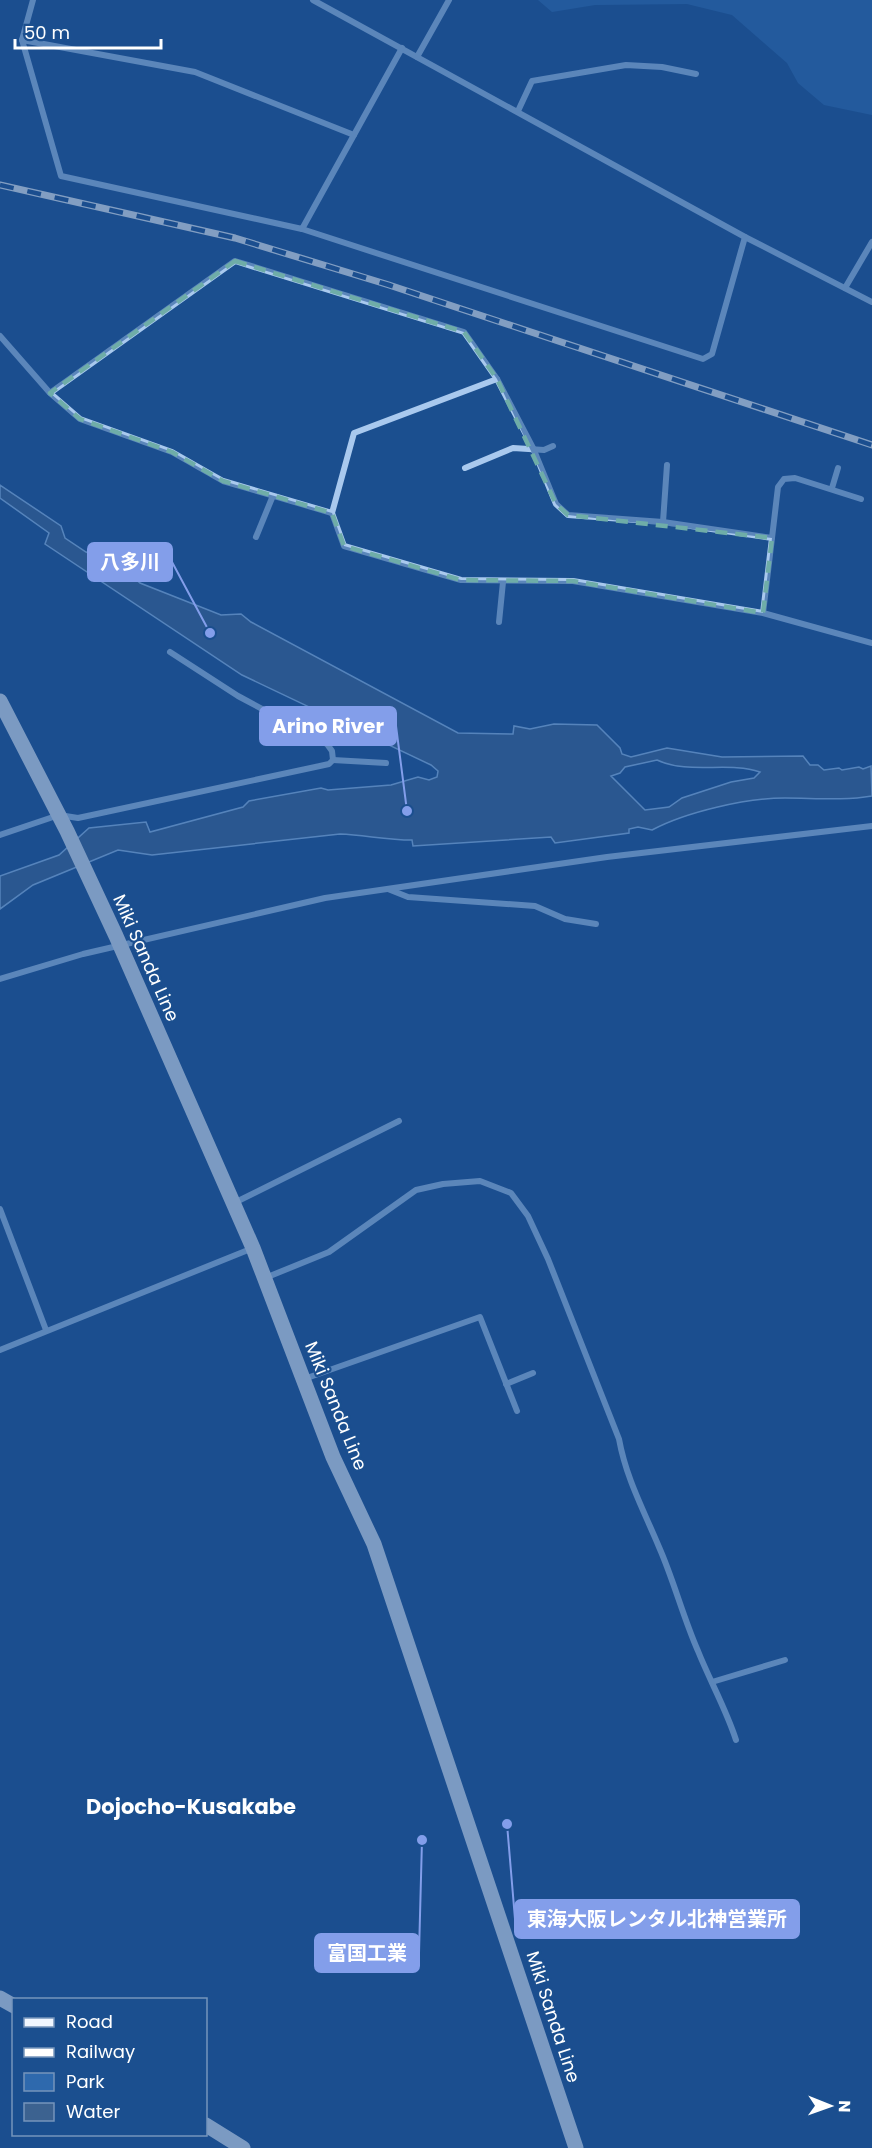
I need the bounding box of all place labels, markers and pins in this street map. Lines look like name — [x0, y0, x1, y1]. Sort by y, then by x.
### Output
callout: 八多川 — [88, 543, 172, 581]
callout: Arino River — [260, 707, 396, 745]
callout: 東海大阪レンタル北神営業所 — [515, 1900, 799, 1938]
callout: 富国工業 — [315, 1934, 419, 1972]

